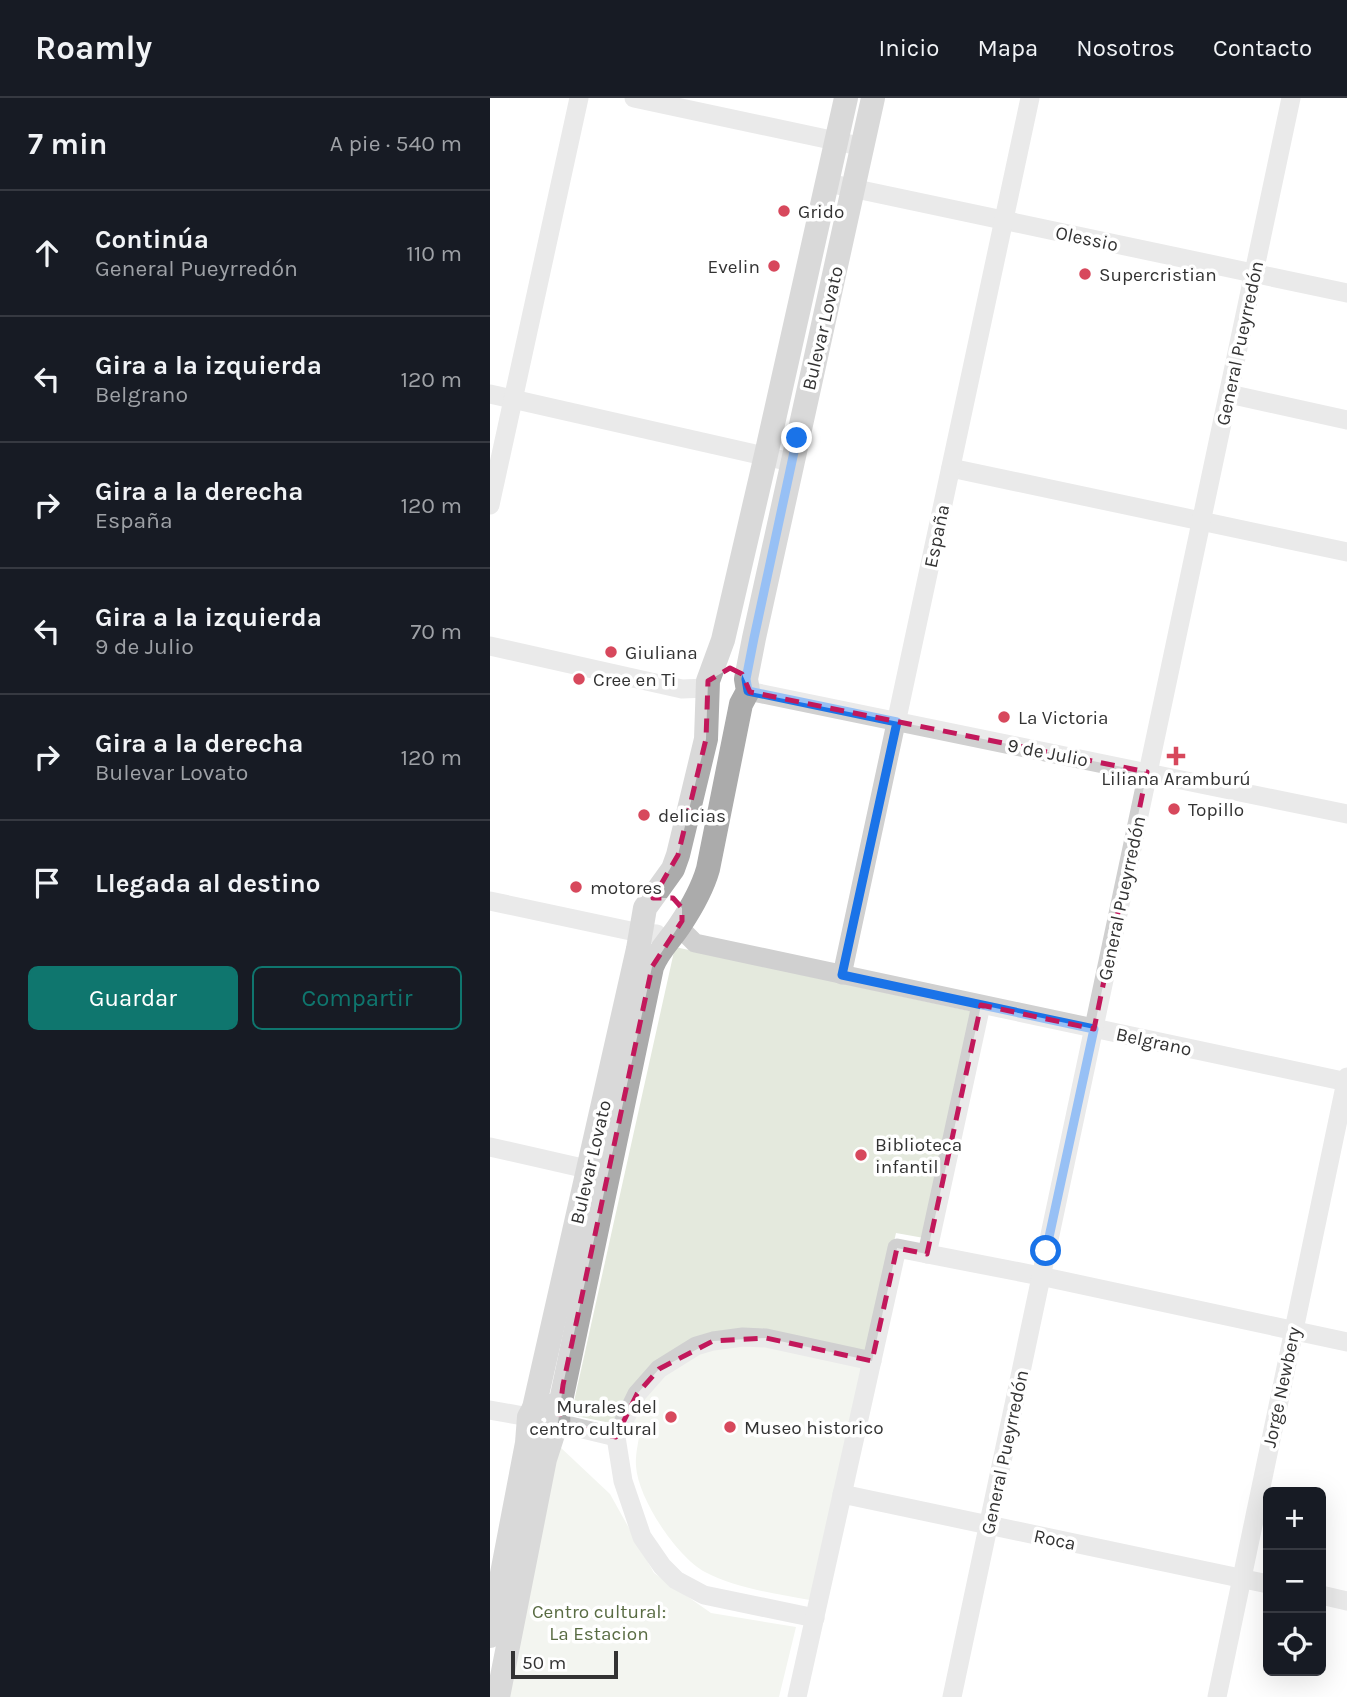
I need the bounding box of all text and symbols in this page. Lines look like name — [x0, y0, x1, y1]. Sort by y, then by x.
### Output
text: Roamly — [35, 29, 152, 67]
text: Inicio — [878, 34, 939, 62]
text: Mapa — [977, 34, 1038, 62]
text: Nosotros — [1076, 34, 1175, 62]
text: Contacto — [1213, 34, 1312, 62]
text: 7 min — [28, 126, 108, 162]
text: A pie · 540 m — [330, 130, 462, 157]
place label: Grido — [798, 201, 844, 223]
marker: Grido — [776, 203, 792, 219]
street label: Olessio — [1054, 222, 1120, 256]
text: Continúa — [95, 224, 209, 255]
icon: ahead — [28, 234, 66, 272]
text: 110 m — [406, 240, 462, 267]
text: General Pueyrredón — [95, 255, 298, 282]
place label: Evelin — [708, 256, 760, 278]
marker: Evelin — [766, 258, 782, 274]
street label: General Pueyrredón — [1212, 259, 1268, 427]
street label: Bulevar Lovato — [798, 264, 848, 392]
place label: Supercristian — [1099, 264, 1217, 286]
marker: Supercristian — [1077, 266, 1093, 282]
text: Gira a la izquierda — [95, 350, 322, 381]
icon: left — [28, 360, 66, 398]
text: 120 m — [400, 366, 462, 393]
text: Belgrano — [95, 381, 188, 408]
route end — [781, 422, 812, 453]
text: Gira a la derecha — [95, 476, 304, 507]
icon: right — [28, 486, 66, 524]
text: 120 m — [400, 492, 462, 519]
street label: España — [920, 503, 954, 570]
text: España — [95, 507, 173, 534]
text: Gira a la izquierda — [95, 602, 322, 633]
icon: left — [28, 612, 66, 650]
text: 70 m — [411, 618, 462, 645]
text: 9 de Julio — [95, 633, 194, 660]
place label: Giuliana — [625, 642, 698, 664]
marker: Giuliana — [603, 644, 619, 660]
place label: Cree en Ti — [593, 669, 676, 691]
marker: Cree en Ti — [571, 671, 587, 687]
place label: La Victoria — [1018, 707, 1109, 729]
marker: La Victoria — [996, 709, 1012, 725]
text: Gira a la derecha — [95, 728, 304, 759]
street label: 9 de Julio — [1006, 734, 1090, 772]
icon: right — [28, 738, 66, 776]
text: 120 m — [400, 744, 462, 771]
marker: Liliana Aramburú — [1168, 748, 1184, 764]
text: Bulevar Lovato — [95, 759, 248, 786]
place label: Liliana Aramburú — [1101, 768, 1251, 790]
place label: Topillo — [1188, 799, 1244, 821]
marker: Topillo — [1166, 801, 1182, 817]
place label: delicias — [658, 805, 726, 827]
marker: delicias — [636, 807, 652, 823]
street label: General Pueyrredón — [1094, 814, 1150, 982]
icon: arrive — [28, 864, 66, 902]
text: Llegada al destino — [95, 868, 321, 899]
place label: motores — [590, 877, 662, 899]
marker: motores — [568, 879, 584, 895]
button: Guardar — [28, 966, 238, 1030]
button: Compartir — [252, 966, 462, 1030]
street label: Belgrano — [1114, 1023, 1194, 1061]
street label: Bulevar Lovato — [566, 1098, 616, 1226]
place label: Biblioteca infantil — [875, 1134, 962, 1178]
marker: Biblioteca infantil — [853, 1147, 869, 1163]
route start — [1030, 1235, 1061, 1266]
street label: Jorge Newbery — [1258, 1325, 1306, 1450]
street label: General Pueyrredón — [977, 1368, 1033, 1536]
place label: Murales del centro cultural — [529, 1396, 657, 1440]
marker: Murales del centro cultural — [663, 1409, 679, 1425]
place label: Museo historico — [744, 1417, 884, 1439]
marker: Museo historico — [722, 1419, 738, 1435]
map controls — [1263, 1487, 1326, 1676]
button: + — [1263, 1487, 1326, 1550]
street label: Roca — [1032, 1525, 1078, 1555]
button: − — [1263, 1550, 1326, 1613]
park label: Centro cultural: La Estacion — [532, 1601, 666, 1645]
button: locate — [1263, 1613, 1326, 1676]
scale bar — [511, 1648, 618, 1680]
text: 50 m — [522, 1652, 566, 1674]

